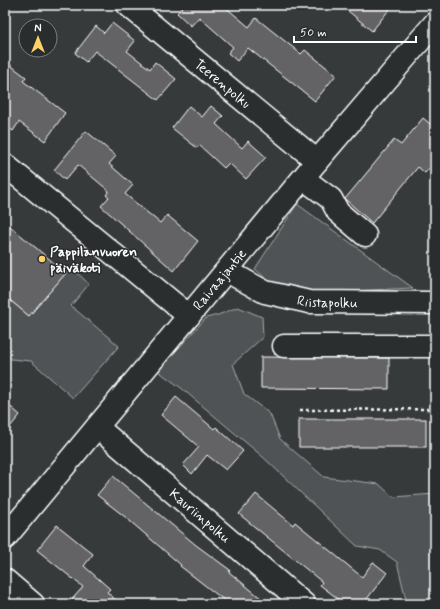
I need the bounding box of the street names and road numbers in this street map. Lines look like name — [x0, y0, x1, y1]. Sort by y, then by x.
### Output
street label: Teerenpolku — [190, 55, 254, 113]
street label: Raivaajantie — [189, 245, 251, 314]
street label: Riistapolku — [295, 292, 358, 312]
street label: Kauriinpolku — [165, 485, 234, 548]

